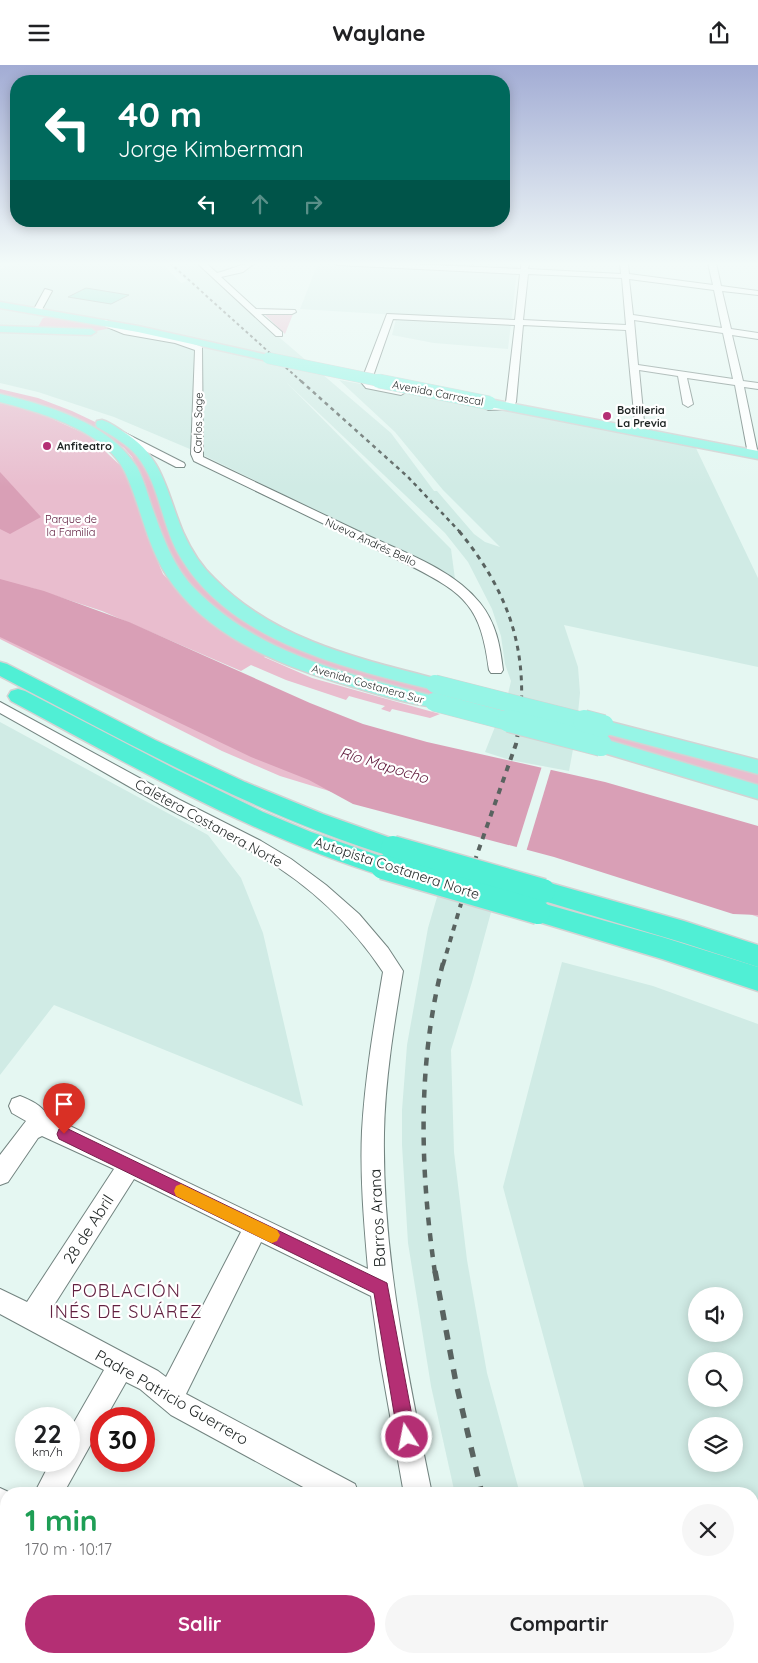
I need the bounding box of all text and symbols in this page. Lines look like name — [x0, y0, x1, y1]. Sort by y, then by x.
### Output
icon: menu — [25, 19, 53, 47]
text: Waylane — [332, 19, 426, 47]
icon: share — [705, 19, 733, 47]
text: 40 m — [118, 92, 202, 136]
icon: left — [35, 95, 100, 160]
text: Jorge Kimberman — [118, 135, 304, 163]
icon: left — [193, 190, 221, 218]
icon: ahead — [246, 190, 274, 218]
icon: right — [299, 190, 327, 218]
street label: Avenida Carrascal — [391, 377, 485, 409]
street label: Carlos Sage — [190, 392, 206, 454]
place label: Botilleria La Previa — [617, 403, 667, 430]
marker: Botilleria La Previa — [601, 410, 613, 422]
place label: Anfiteatro — [57, 439, 112, 453]
marker: Anfiteatro — [41, 440, 53, 452]
park label: Parque de la Familia — [45, 512, 97, 539]
street label: Nueva Andrés Bello — [323, 515, 419, 569]
street label: Avenida Costanera Sur — [310, 661, 427, 707]
water label: Río Mapocho — [338, 743, 431, 788]
street label: Caletera Costanera Norte — [132, 775, 286, 871]
street label: Autopista Costanera Norte — [312, 833, 482, 903]
pin — [43, 1083, 85, 1134]
icon: arrive — [50, 1090, 78, 1118]
street label: Barros Arana — [364, 1168, 390, 1268]
street label: 28 de Abril — [58, 1191, 118, 1267]
district label: POBLACIÓN INÉS DE SUÁREZ — [49, 1279, 203, 1323]
map controls — [688, 1287, 743, 1472]
button: sound — [688, 1287, 743, 1342]
street label: Padre Patricio Guerrero — [92, 1345, 252, 1449]
button: search — [688, 1352, 743, 1407]
speed limit sign: 30 — [90, 1407, 155, 1472]
position arrow — [380, 1410, 432, 1462]
button: layers — [688, 1417, 743, 1472]
text: 22 — [33, 1418, 62, 1449]
text: km/h — [32, 1444, 63, 1459]
text: 1 min — [25, 1501, 98, 1539]
button: close — [682, 1504, 734, 1556]
text: 170 m · 10:17 — [25, 1539, 112, 1559]
button: Salir — [25, 1595, 375, 1653]
button: Compartir — [385, 1595, 734, 1653]

